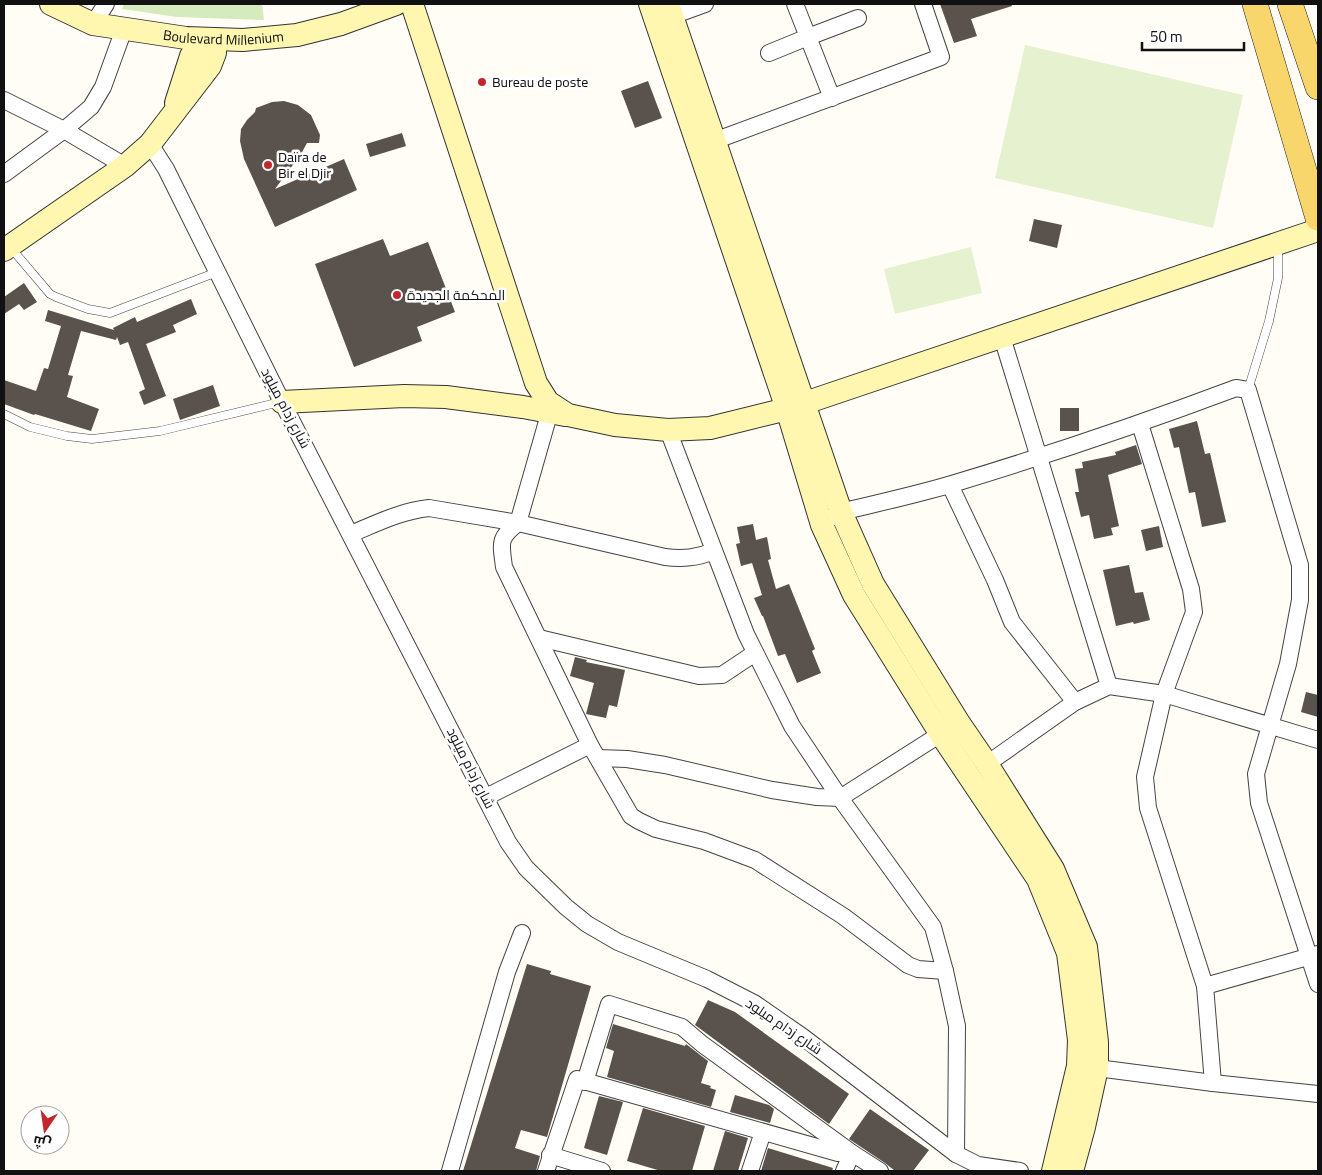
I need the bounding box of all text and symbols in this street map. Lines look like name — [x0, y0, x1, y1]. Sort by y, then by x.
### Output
scale bar — [1142, 20, 1244, 52]
street label: Boulevard Millenium — [161, 22, 285, 53]
text: 50 m — [1150, 22, 1183, 51]
place label: Bureau de poste — [492, 69, 588, 95]
marker: Bureau de poste — [476, 76, 488, 88]
place label: Daïra de Bir el Djir — [278, 144, 331, 186]
marker: Daïra de Bir el Djir — [262, 159, 274, 171]
place label: المحكمة الجديدة — [407, 282, 505, 308]
marker: المحكمة الجديدة — [391, 289, 403, 301]
street label: شارع زدام ميلود — [254, 363, 318, 453]
street label: شارع زدام ميلود — [439, 723, 503, 813]
street label: شارع زدام ميلود — [740, 990, 828, 1062]
north arrow — [20, 1105, 70, 1155]
text: ش — [30, 1128, 54, 1157]

